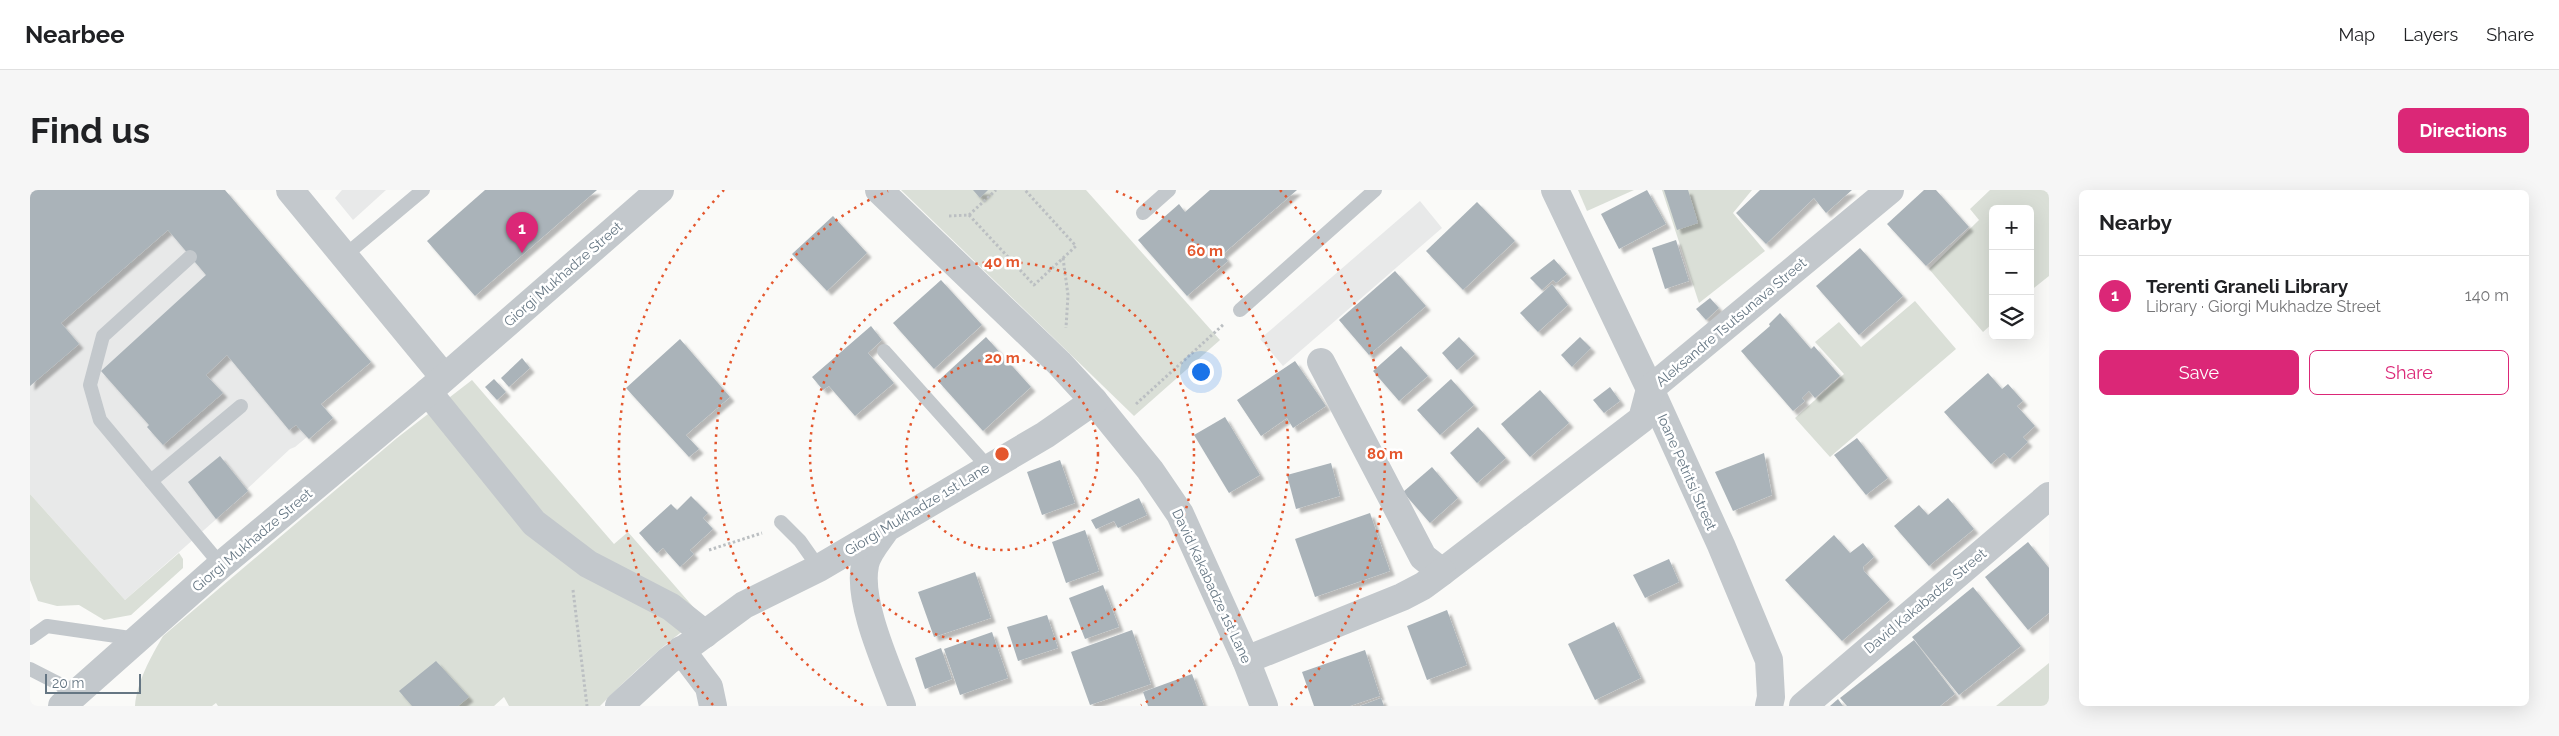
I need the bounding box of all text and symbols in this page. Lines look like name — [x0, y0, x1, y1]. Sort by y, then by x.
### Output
text: Nearbee — [25, 20, 125, 49]
text: Map — [2339, 24, 2375, 45]
text: Layers — [2403, 24, 2458, 45]
text: Share — [2486, 24, 2534, 45]
button: Directions — [2398, 108, 2529, 153]
text: Find us — [30, 110, 150, 151]
map controls — [1989, 205, 2034, 340]
button: + — [1989, 205, 2034, 250]
text: Nearby — [2099, 210, 2172, 235]
pin: 1 — [506, 212, 538, 253]
street label: Giorgi Mukhadze Street — [501, 218, 626, 330]
text: 60 m — [1187, 242, 1223, 260]
button: − — [1989, 250, 2034, 295]
text: 40 m — [984, 253, 1020, 271]
street label: Aleksandre Tsutsunava Street — [1653, 254, 1810, 390]
text: Terenti Graneli Library — [2146, 275, 2348, 297]
text: 1 — [2111, 286, 2119, 305]
text: 140 m — [2465, 286, 2509, 305]
button: layers — [1989, 295, 2034, 340]
text: Library · Giorgi Mukhadze Street — [2146, 297, 2381, 316]
text: 20 m — [984, 349, 1020, 367]
button: Save — [2099, 350, 2299, 395]
button: Share — [2309, 350, 2509, 395]
your location — [1188, 359, 1214, 385]
street label: Ioane Petritsi Street — [1654, 411, 1720, 533]
centre of rings — [993, 445, 1011, 463]
text: 80 m — [1367, 445, 1403, 463]
street label: Giorgi Mukhadze 1st Lane — [842, 459, 992, 559]
street label: Giorgi Mukhadze Street — [189, 485, 315, 595]
street label: David Kakabadze 1st Lane — [1169, 506, 1255, 666]
street label: David Kakabadze Street — [1861, 545, 1989, 657]
scale bar — [45, 671, 141, 694]
text: 20 m — [52, 675, 84, 691]

